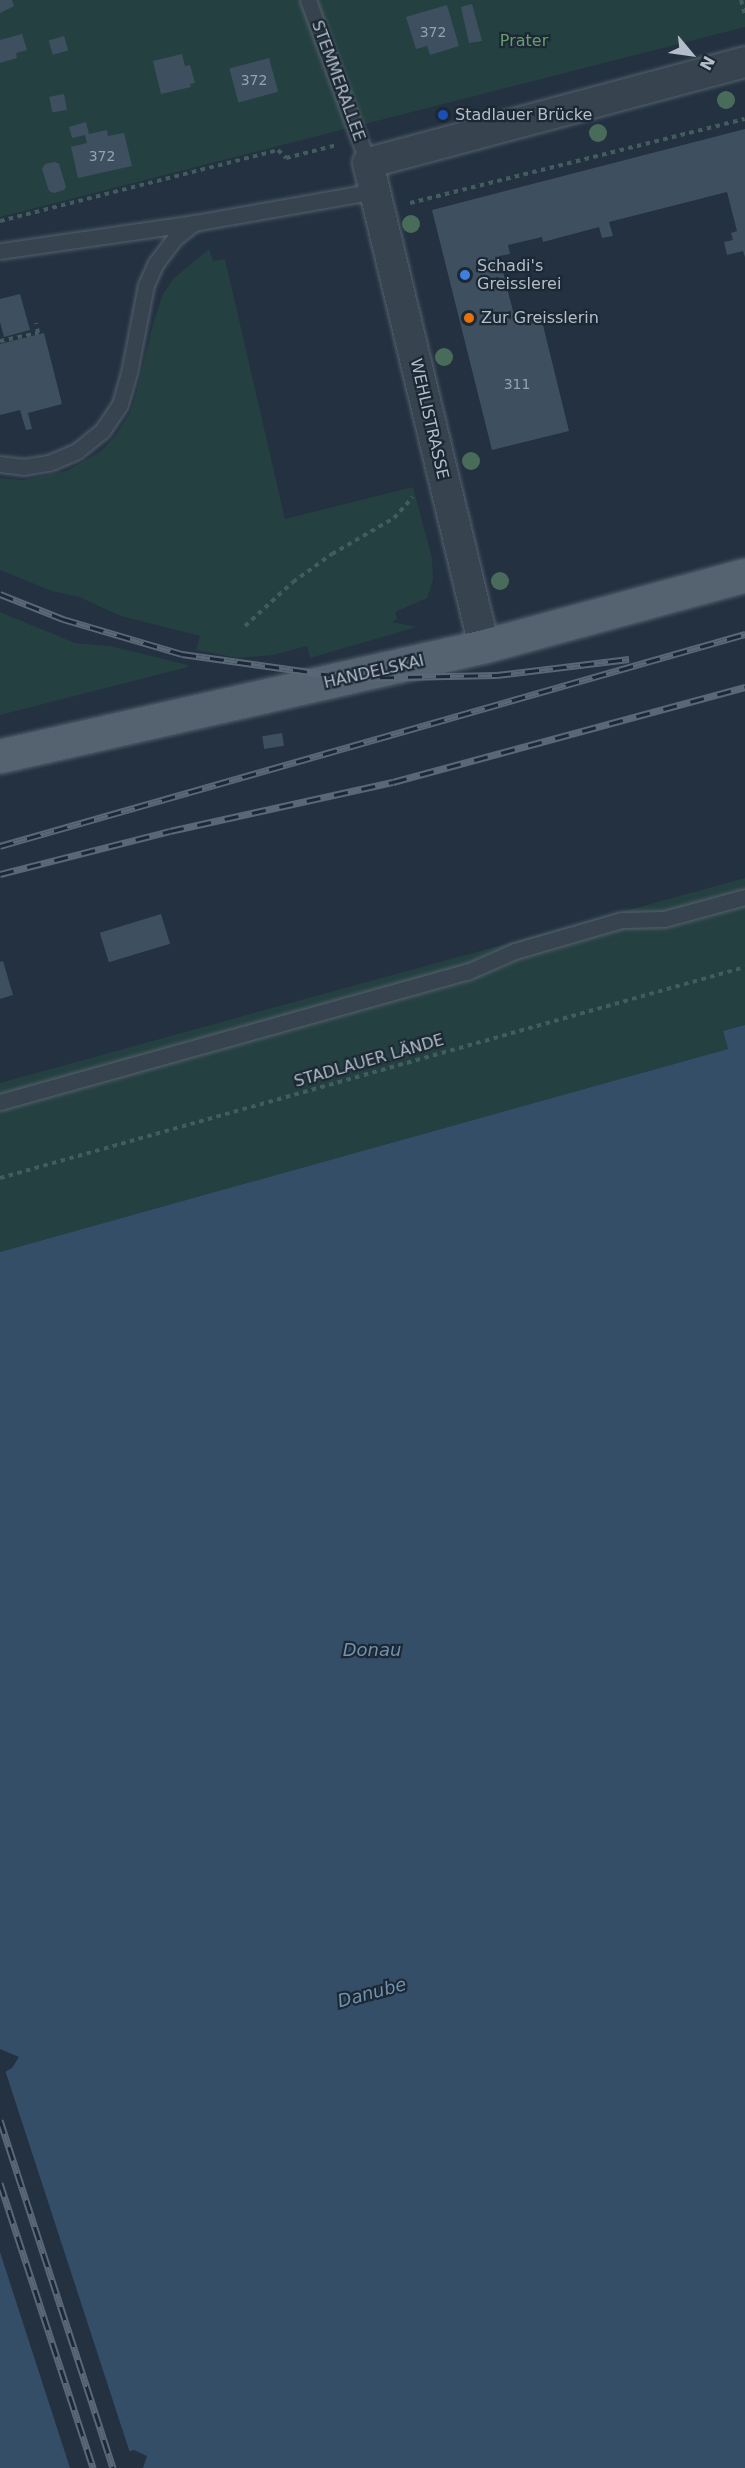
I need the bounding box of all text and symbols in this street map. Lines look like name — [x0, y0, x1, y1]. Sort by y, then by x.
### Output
street label: STEMMERALLEE — [307, 18, 369, 144]
house number: 372 — [420, 24, 446, 40]
north arrow — [661, 24, 721, 84]
park label: Prater — [500, 31, 548, 51]
text: N — [696, 53, 719, 73]
house number: 372 — [241, 72, 267, 88]
place label: Stadlauer Brücke — [455, 105, 592, 125]
marker: Stadlauer Brücke — [436, 108, 450, 122]
house number: 372 — [89, 148, 115, 164]
place label: Schadi's Greisslerei — [477, 256, 561, 294]
marker: Schadi's Greisslerei — [458, 268, 472, 282]
place label: Zur Greisslerin — [481, 308, 599, 328]
marker: Zur Greisslerin — [462, 311, 476, 325]
street label: WEHLISTRASSE — [406, 357, 452, 481]
house number: 311 — [504, 376, 530, 392]
street label: HANDELSKAI — [322, 651, 426, 693]
street label: STADLAUER LÄNDE — [292, 1030, 446, 1092]
water label: Donau — [343, 1639, 401, 1661]
water label: Danube — [335, 1973, 409, 2013]

